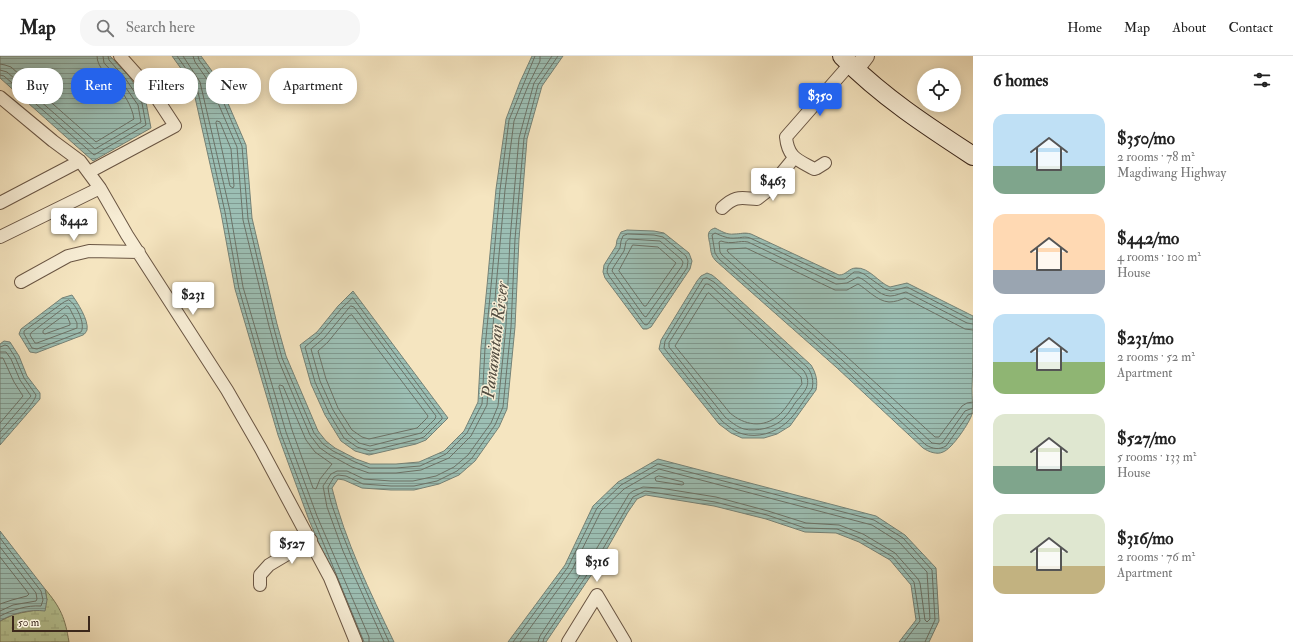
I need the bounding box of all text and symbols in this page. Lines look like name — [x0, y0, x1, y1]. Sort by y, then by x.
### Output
search box — [80, 10, 360, 46]
text: Map — [20, 16, 56, 40]
icon: search — [94, 17, 116, 39]
text: Search here — [126, 18, 195, 37]
text: Home — [1067, 19, 1102, 36]
text: Map — [1124, 19, 1150, 36]
text: About — [1172, 19, 1206, 36]
text: Contact — [1228, 19, 1273, 36]
chip: Buy — [12, 68, 63, 104]
chip: Rent — [71, 68, 126, 104]
chip: Filters — [134, 68, 198, 104]
chip: New — [206, 68, 261, 104]
chip: Apartment — [269, 68, 357, 104]
map controls — [917, 68, 961, 112]
button: locate — [917, 68, 961, 112]
icon: filters — [1251, 69, 1273, 91]
text: 6 homes — [993, 70, 1048, 91]
pin: $350 — [796, 83, 844, 117]
text: $350 — [808, 88, 832, 104]
text: $350/mo — [1117, 128, 1175, 149]
icon: home — [1025, 130, 1073, 178]
text: 2 rooms · 78 m² — [1117, 149, 1195, 165]
text: Magdiwang Highway — [1117, 165, 1226, 181]
pin: $463 — [749, 168, 797, 202]
text: $463 — [760, 173, 786, 189]
pin: $442 — [50, 208, 98, 242]
text: $442 — [60, 213, 88, 229]
text: $442/mo — [1117, 228, 1179, 249]
icon: home — [1025, 230, 1073, 278]
text: 4 rooms · 100 m² — [1117, 249, 1201, 265]
text: House — [1117, 265, 1150, 281]
water label: Panamitan River — [477, 279, 514, 401]
pin: $231 — [169, 282, 217, 316]
text: $231 — [181, 287, 205, 303]
text: $231/mo — [1117, 328, 1174, 349]
icon: home — [1025, 330, 1073, 378]
text: 2 rooms · 52 m² — [1117, 349, 1195, 365]
text: Apartment — [1117, 365, 1173, 381]
text: $527/mo — [1117, 428, 1176, 449]
icon: home — [1025, 430, 1073, 478]
text: 5 rooms · 133 m² — [1117, 449, 1196, 465]
text: House — [1117, 465, 1150, 481]
text: $316/mo — [1117, 528, 1173, 549]
icon: home — [1025, 530, 1073, 578]
pin: $527 — [268, 531, 316, 565]
text: $527 — [279, 536, 305, 552]
pin: $316 — [573, 549, 621, 583]
text: 2 rooms · 76 m² — [1117, 549, 1195, 565]
text: $316 — [585, 554, 609, 570]
text: Apartment — [1117, 565, 1173, 581]
scale bar — [12, 614, 90, 633]
text: 50 m — [18, 616, 39, 629]

